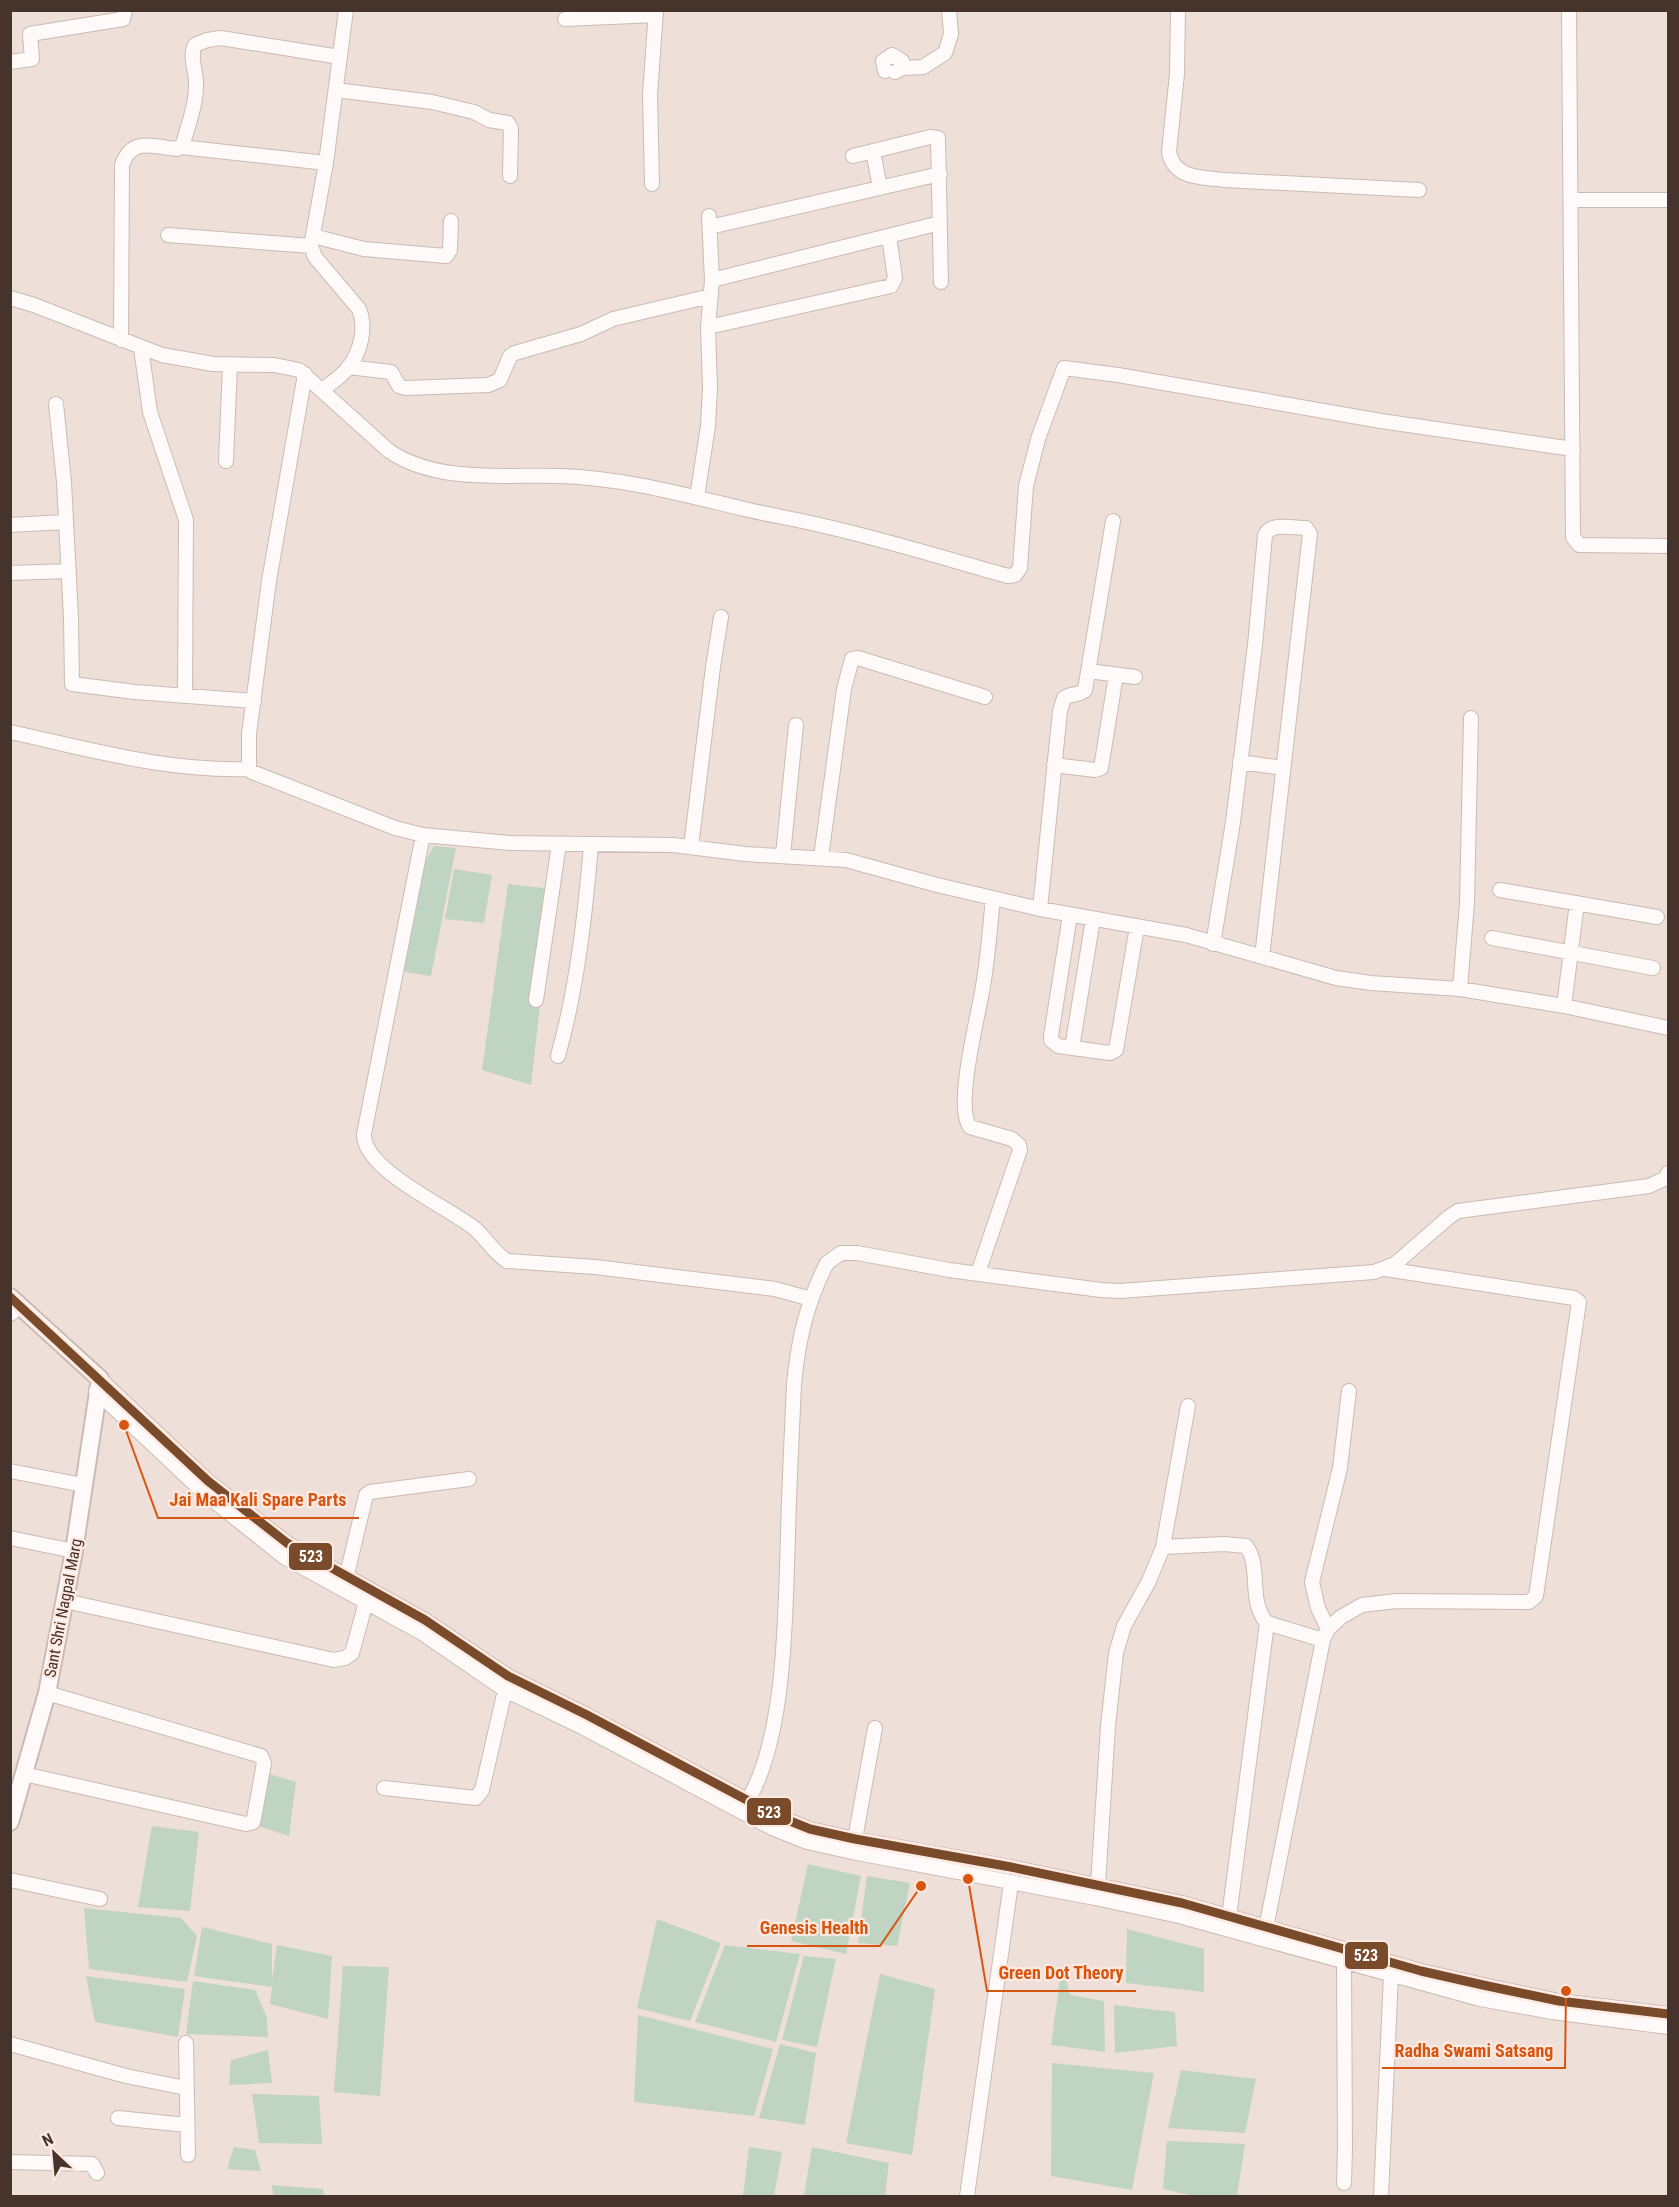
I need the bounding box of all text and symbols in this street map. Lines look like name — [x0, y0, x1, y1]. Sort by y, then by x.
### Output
callout: Jai Maa Kali Spare Parts — [158, 1482, 359, 1518]
text: Jai Maa Kali Spare Parts — [170, 1489, 346, 1510]
street label: Sant Shri Nagpal Marg — [40, 1537, 86, 1679]
line badge: 523 — [288, 1542, 333, 1571]
text: 523 — [299, 1547, 323, 1566]
line badge: 523 — [746, 1797, 792, 1826]
text: 523 — [757, 1803, 781, 1822]
callout: Genesis Health — [747, 1910, 880, 1946]
text: Genesis Health — [760, 1917, 868, 1938]
line badge: 523 — [1344, 1941, 1389, 1970]
text: 523 — [1354, 1946, 1378, 1965]
callout: Green Dot Theory — [987, 1955, 1136, 1991]
text: Green Dot Theory — [998, 1962, 1124, 1983]
callout: Radha Swami Satsang — [1382, 2032, 1565, 2068]
text: Radha Swami Satsang — [1395, 2040, 1553, 2061]
north arrow — [24, 2123, 84, 2183]
text: N — [39, 2129, 56, 2151]

